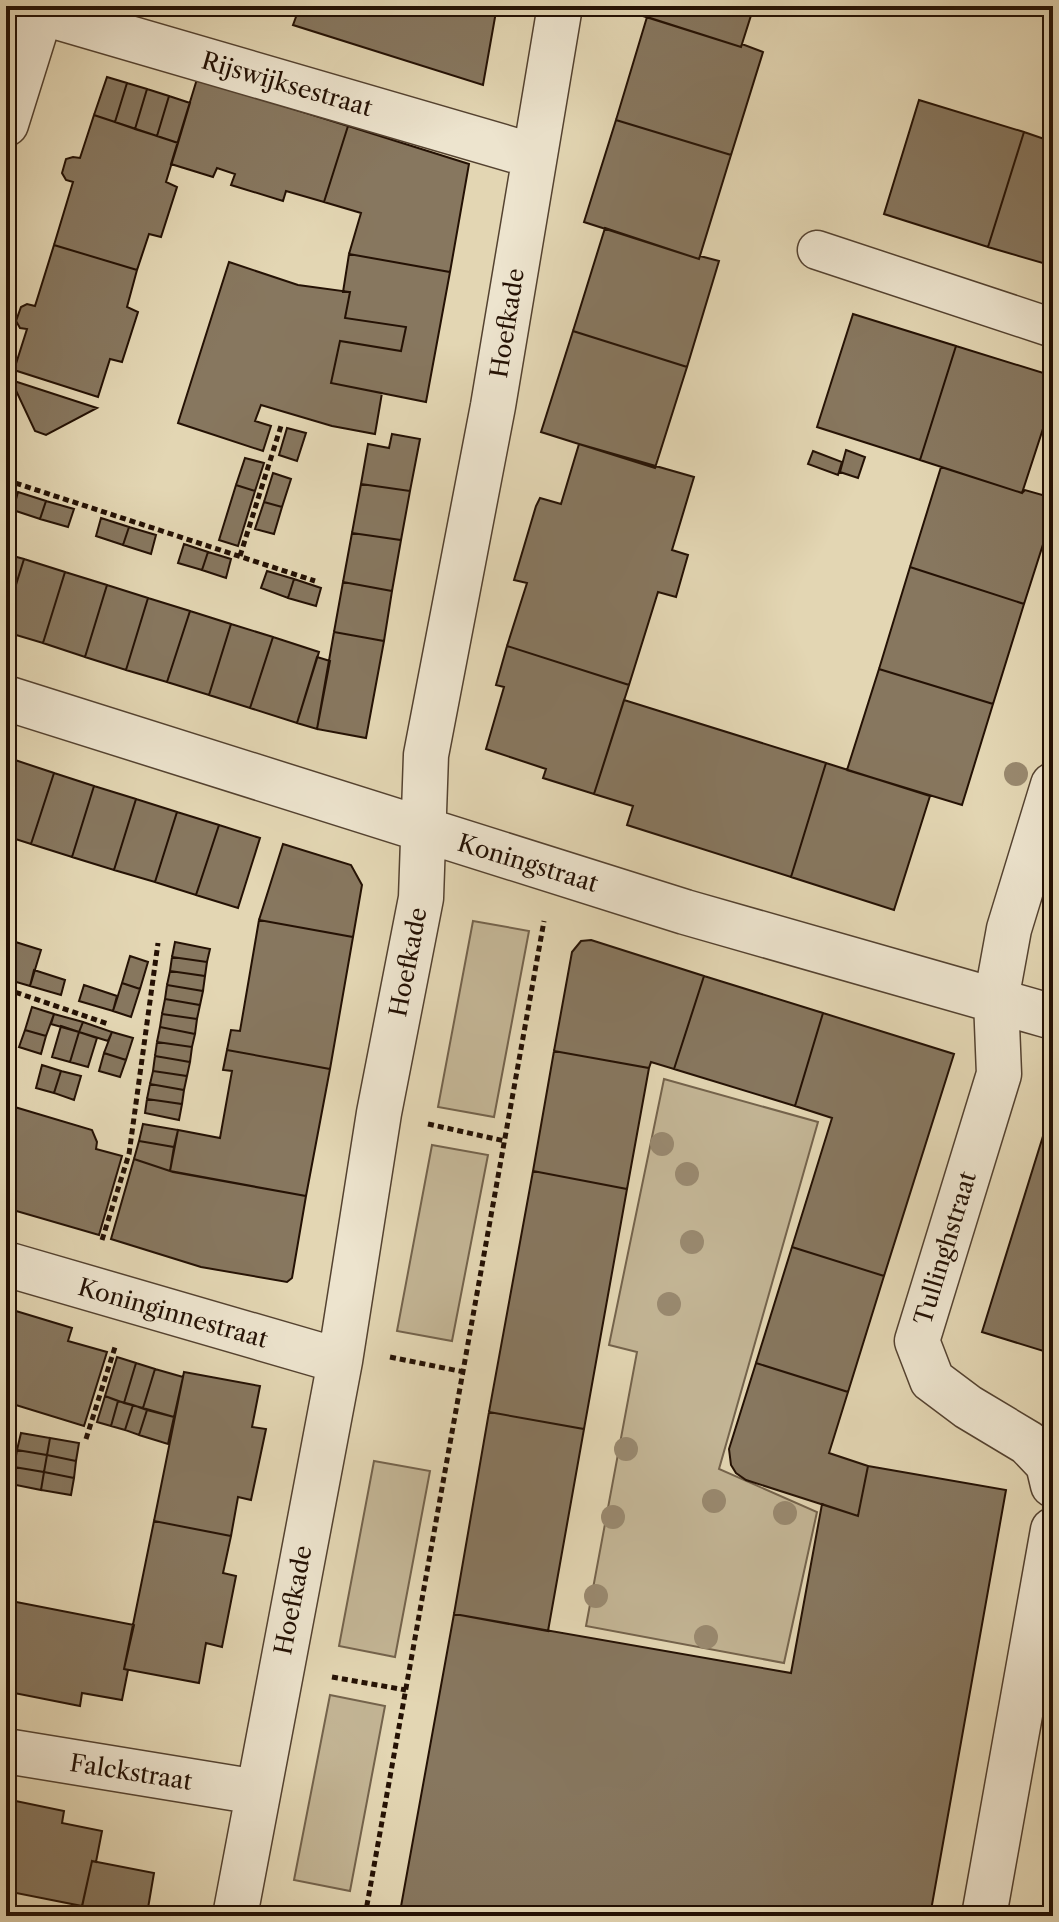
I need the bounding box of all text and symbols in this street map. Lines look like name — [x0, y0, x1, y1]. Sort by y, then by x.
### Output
street label: Rijswijksestraat — [198, 46, 376, 122]
street label: Hoefkade — [484, 266, 530, 380]
street label: Koningstraat — [454, 828, 602, 898]
street label: Hoefkade — [383, 905, 433, 1019]
street label: Tullinghstraat — [908, 1167, 982, 1328]
street label: Koninginnestraat — [75, 1272, 272, 1354]
street label: Hoefkade — [268, 1543, 318, 1657]
street label: Falckstraat — [68, 1748, 195, 1796]

